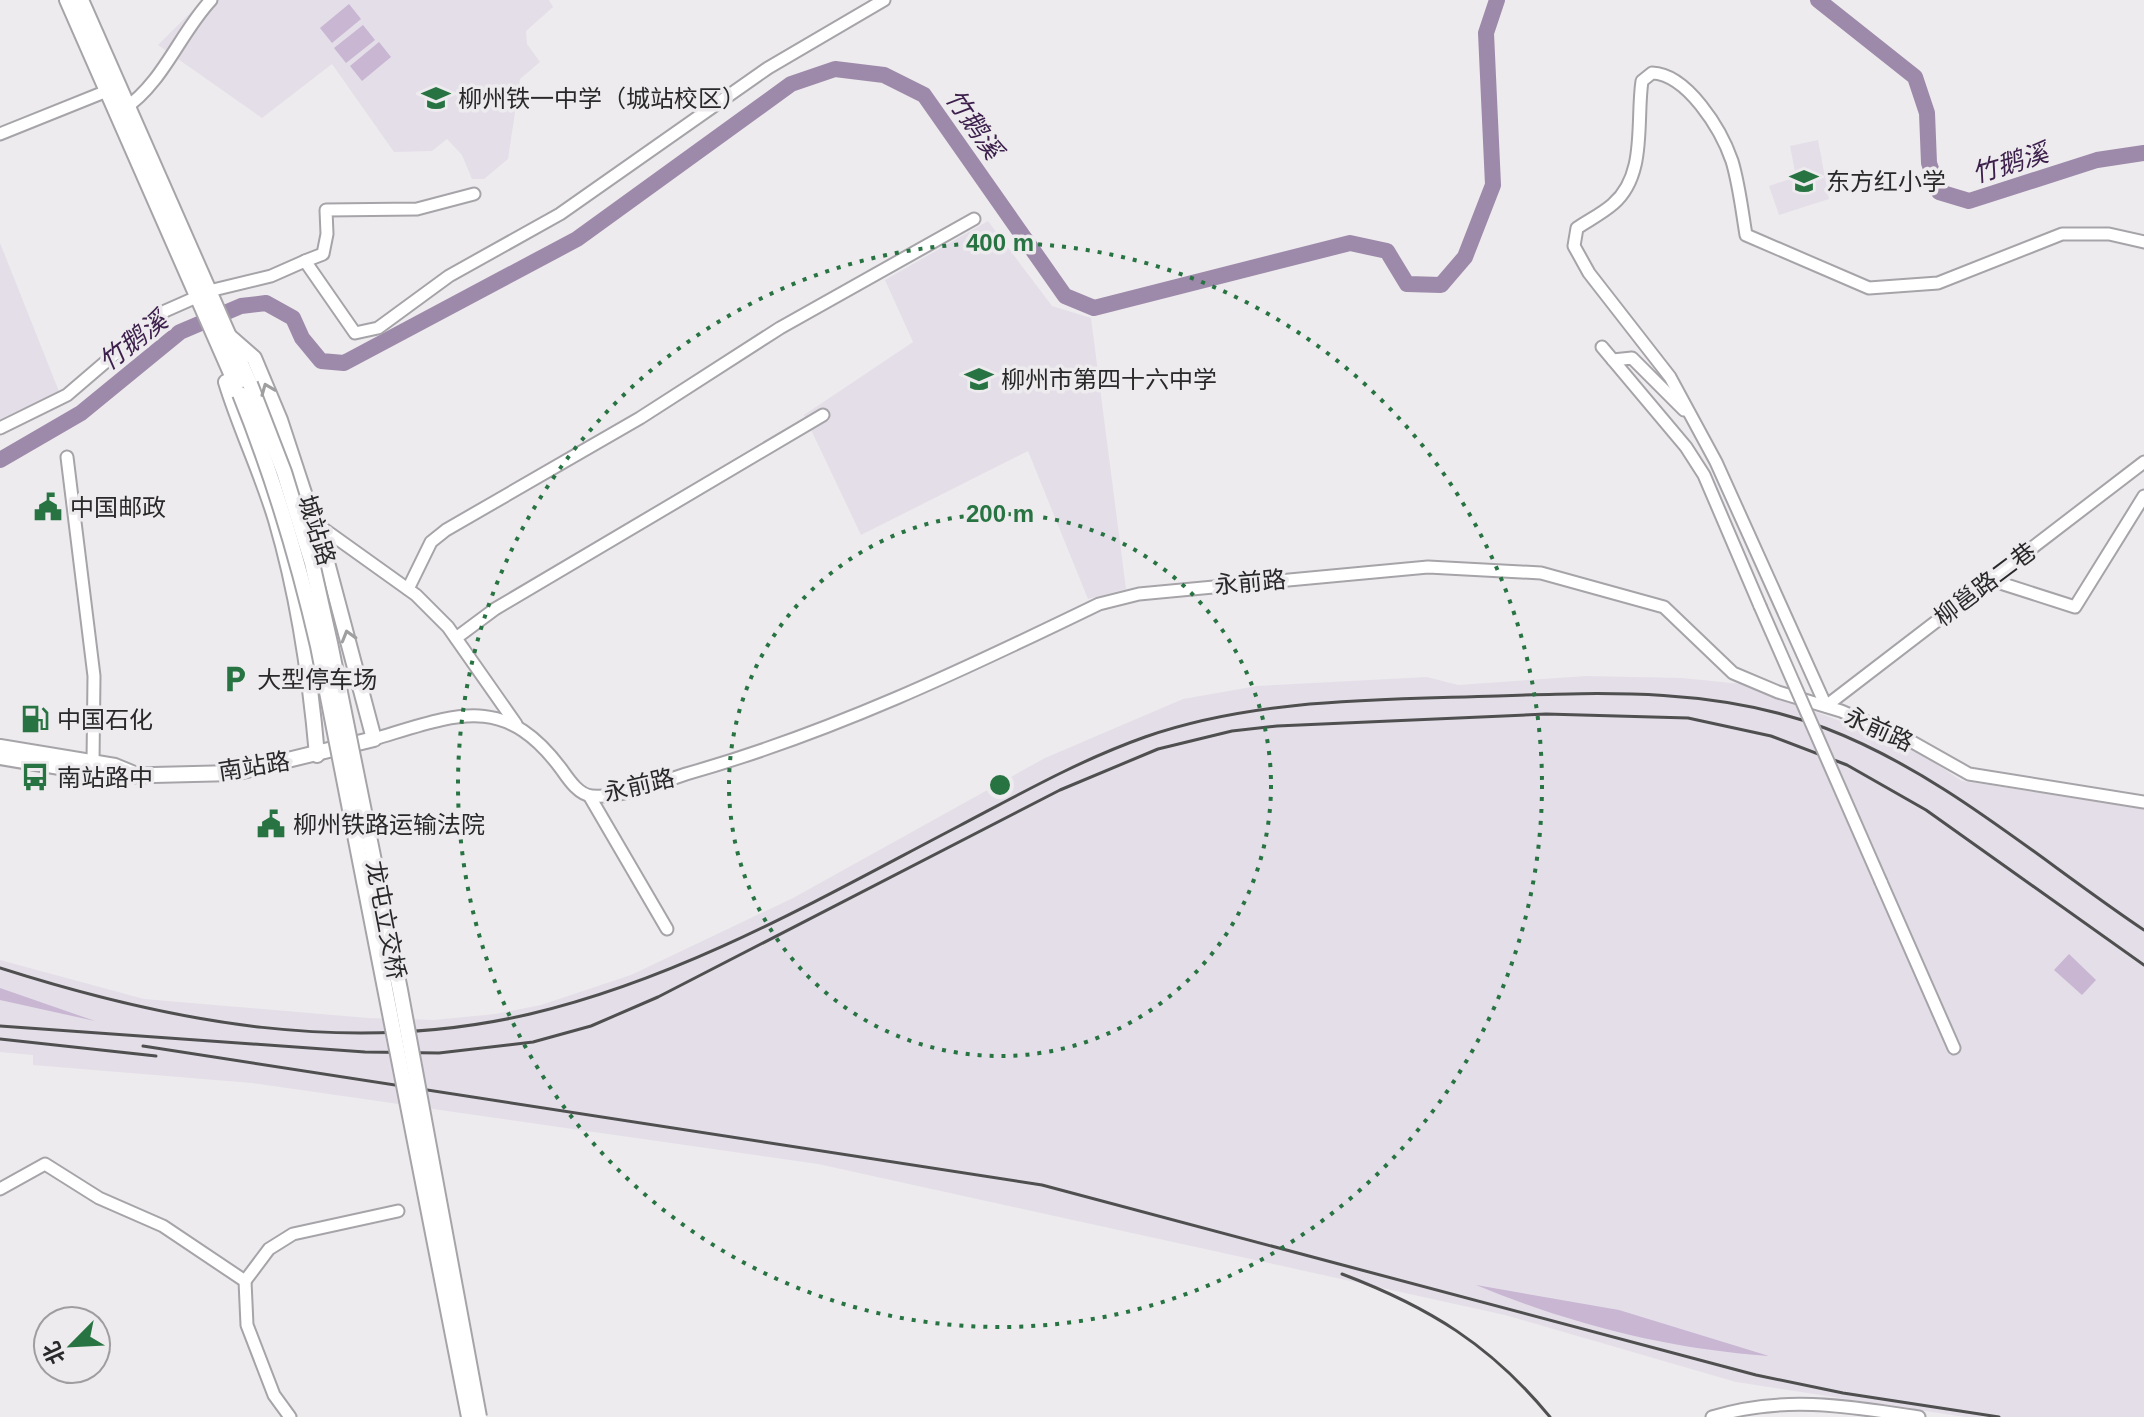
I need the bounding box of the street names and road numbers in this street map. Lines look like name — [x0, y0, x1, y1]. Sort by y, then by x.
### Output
street label: 城站路 — [294, 492, 340, 568]
street label: 柳邕路二巷 — [1929, 537, 2041, 631]
street label: 永前路 — [1213, 565, 1287, 599]
street label: 永前路 — [1841, 702, 1917, 756]
street label: 南站路 — [216, 747, 292, 785]
street label: 永前路 — [601, 764, 677, 806]
street label: 龙屯立交桥 — [361, 859, 411, 981]

